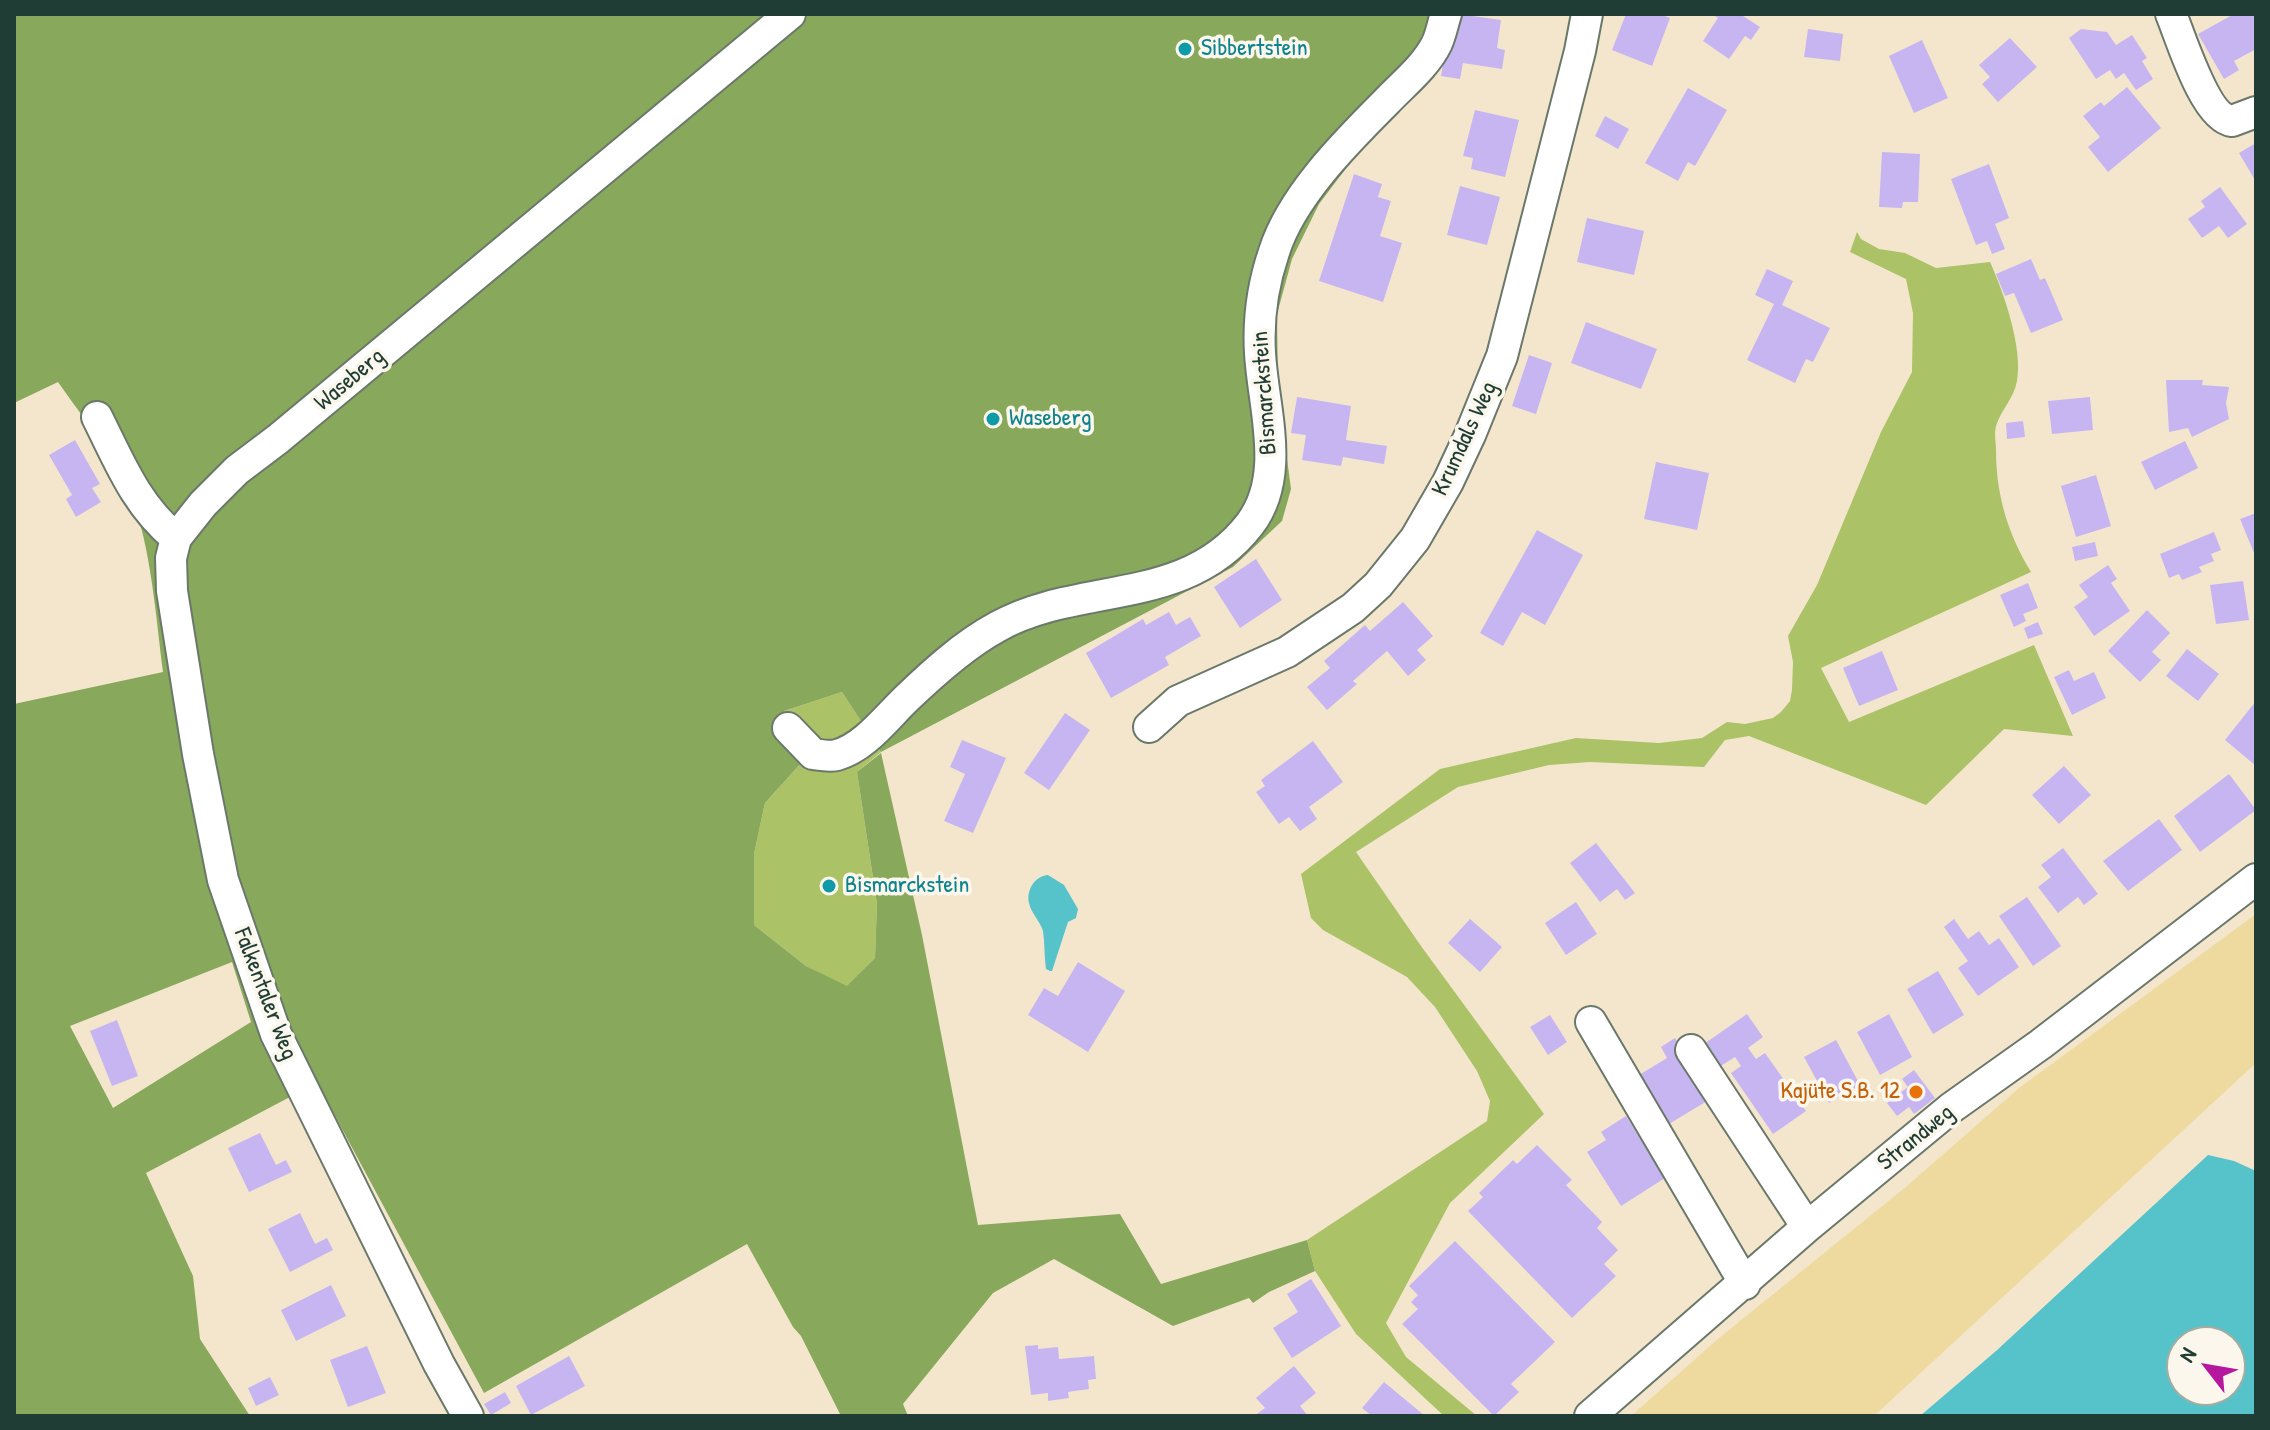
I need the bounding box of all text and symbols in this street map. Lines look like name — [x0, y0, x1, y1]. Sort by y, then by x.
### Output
place label: Sibbertstein — [1201, 35, 1307, 63]
marker: Sibbertstein — [1176, 40, 1194, 58]
street label: Bismarckstein — [1246, 330, 1284, 456]
street label: Waseberg — [309, 343, 391, 417]
street label: Krumdals Weg — [1426, 377, 1504, 501]
place label: Waseberg — [1009, 405, 1091, 433]
marker: Waseberg — [984, 410, 1002, 428]
place label: Bismarckstein — [845, 872, 969, 900]
marker: Bismarckstein — [820, 877, 838, 895]
street label: Falkentaler Weg — [227, 924, 303, 1064]
place label: Kajüte S.B. 12 — [1781, 1078, 1900, 1106]
marker: Kajüte S.B. 12 — [1907, 1083, 1925, 1101]
street label: Strandweg — [1872, 1099, 1960, 1177]
north arrow — [2166, 1326, 2246, 1406]
text: N — [2171, 1342, 2203, 1367]

